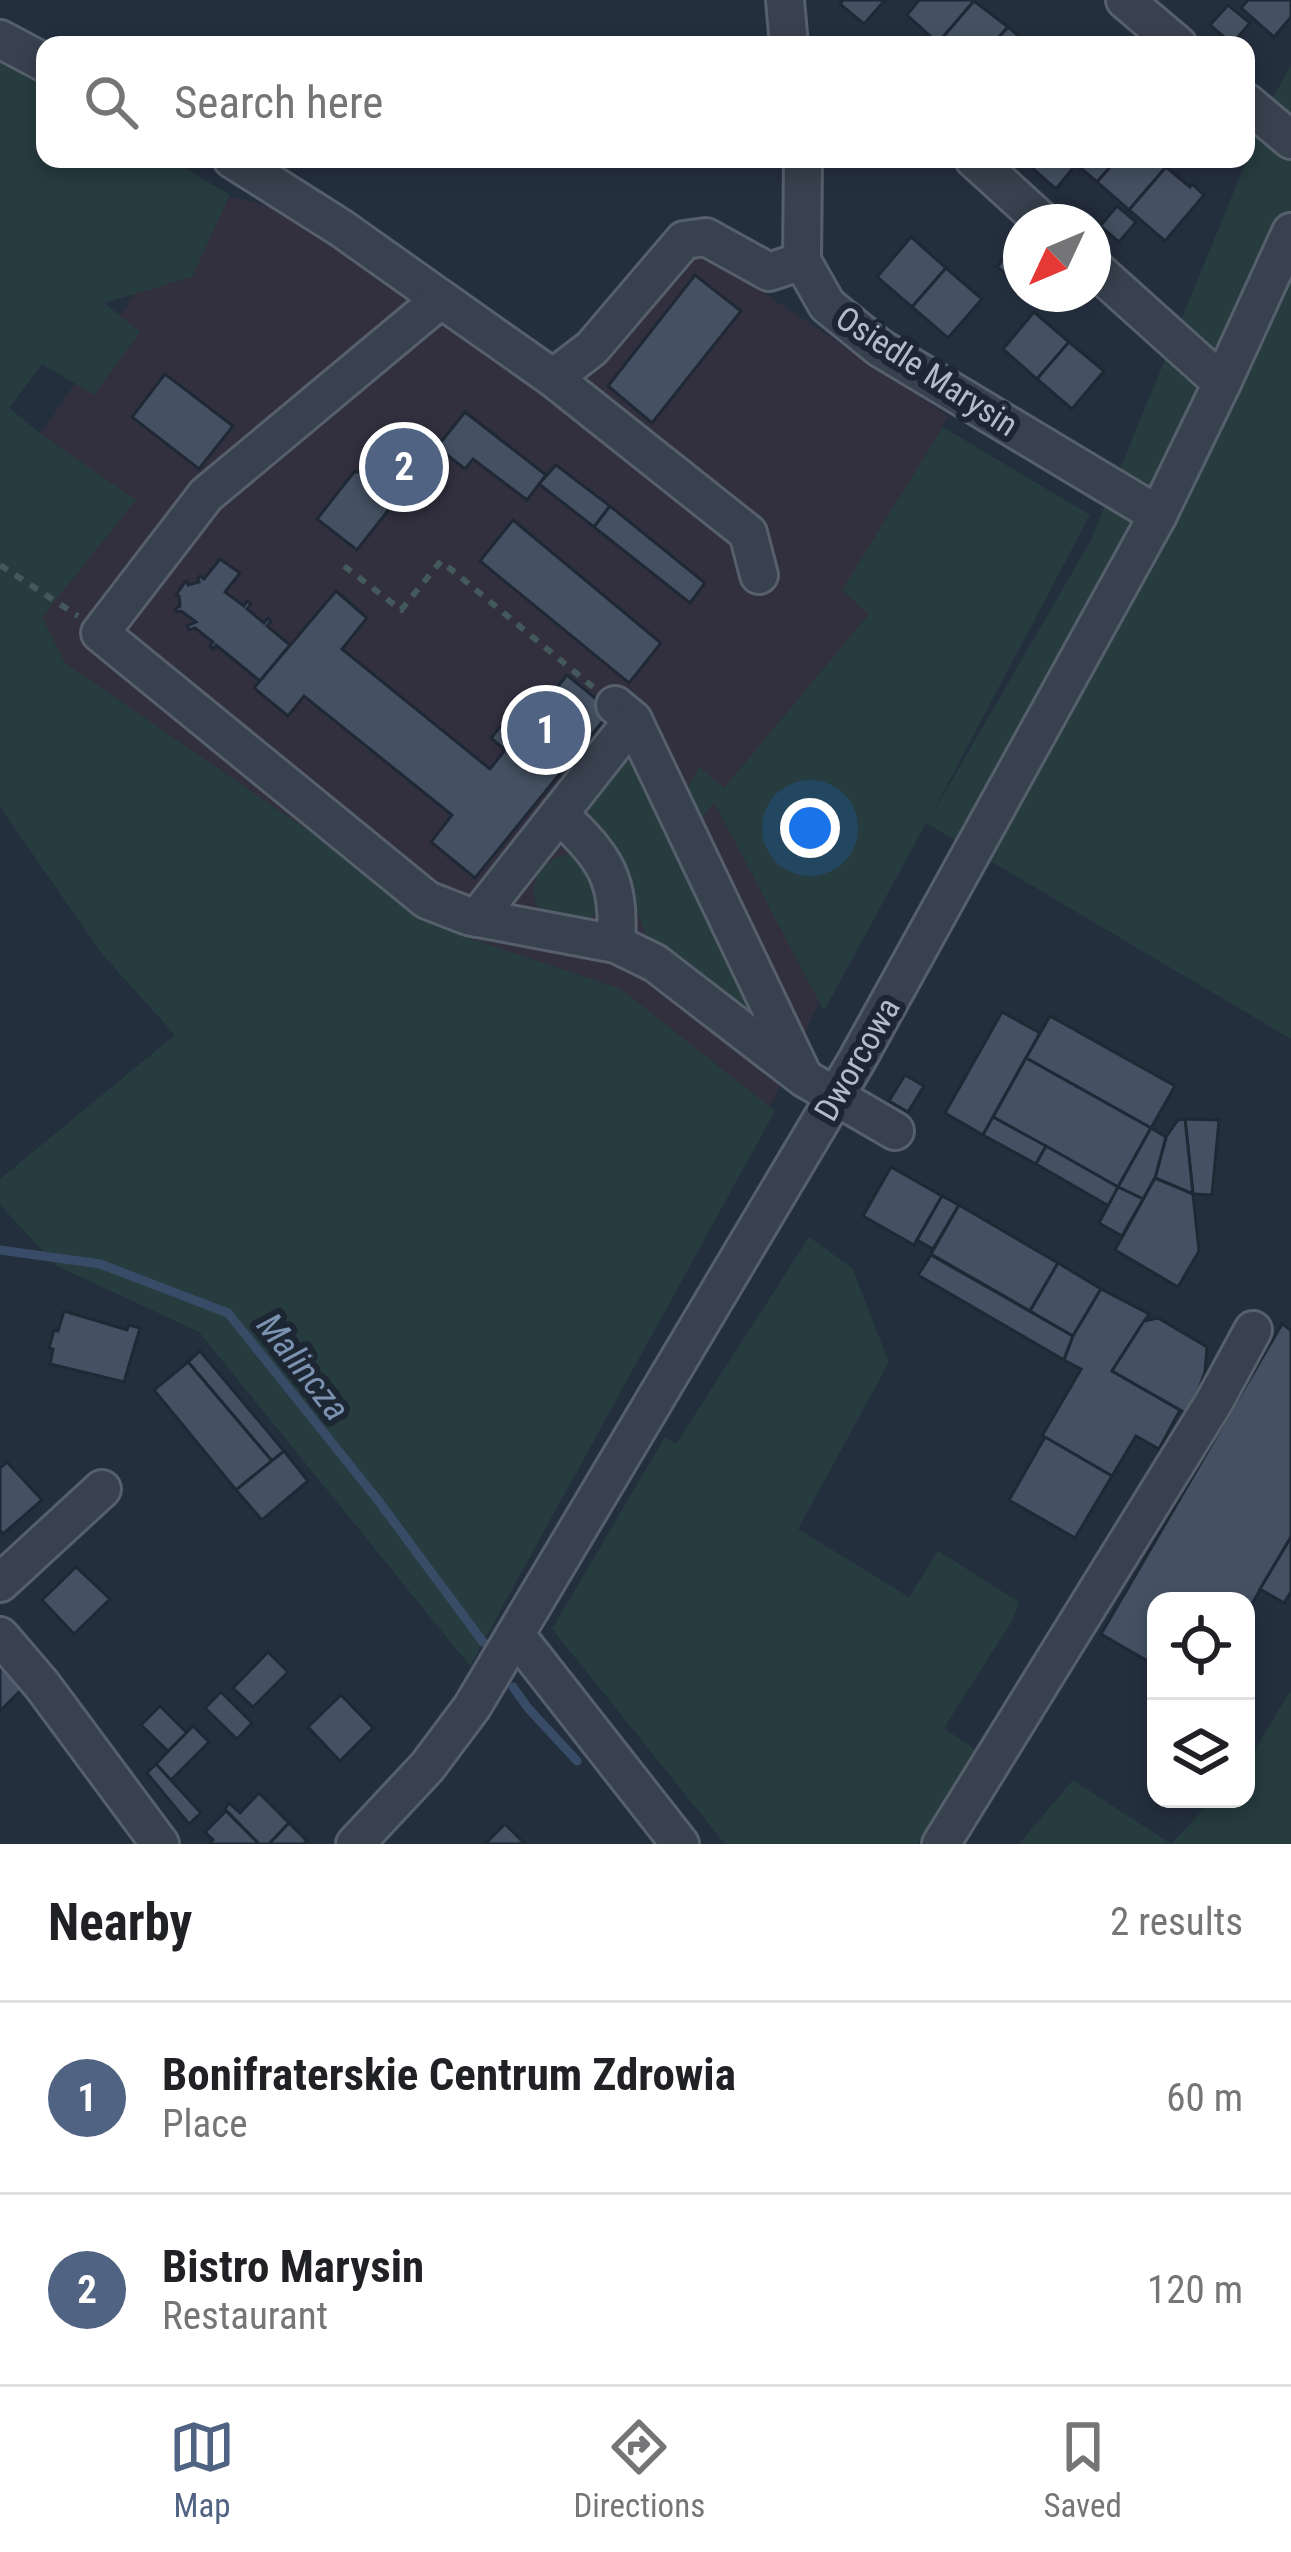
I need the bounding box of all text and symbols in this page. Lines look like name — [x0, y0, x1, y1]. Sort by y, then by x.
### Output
search box — [36, 36, 1255, 168]
icon: search — [78, 69, 144, 135]
text: Search here — [174, 76, 383, 129]
north arrow — [1003, 204, 1111, 312]
street label: Osiedle Marysin — [829, 298, 1025, 444]
pin: 2 — [365, 422, 443, 512]
pin: 1 — [507, 685, 585, 775]
your location — [780, 798, 840, 858]
street label: Dworcowa — [806, 991, 908, 1127]
water label: Malincza — [248, 1305, 358, 1429]
map controls — [1147, 1592, 1255, 1808]
button: locate — [1147, 1592, 1255, 1700]
button: layers — [1147, 1700, 1255, 1808]
text: Nearby — [48, 1893, 192, 1952]
text: 2 results — [1110, 1899, 1243, 1945]
text: Bonifraterskie Centrum Zdrowia — [162, 2048, 736, 2101]
text: 1 — [77, 2075, 97, 2121]
text: 60 m — [1166, 2075, 1243, 2121]
text: Place — [162, 2101, 248, 2147]
text: Bistro Marysin — [162, 2240, 424, 2293]
text: 2 — [77, 2267, 97, 2313]
text: 120 m — [1147, 2267, 1243, 2313]
text: Restaurant — [162, 2293, 328, 2339]
tab: Map — [169, 2414, 235, 2525]
tab: Directions — [573, 2414, 705, 2525]
tab: Saved — [1043, 2414, 1122, 2525]

